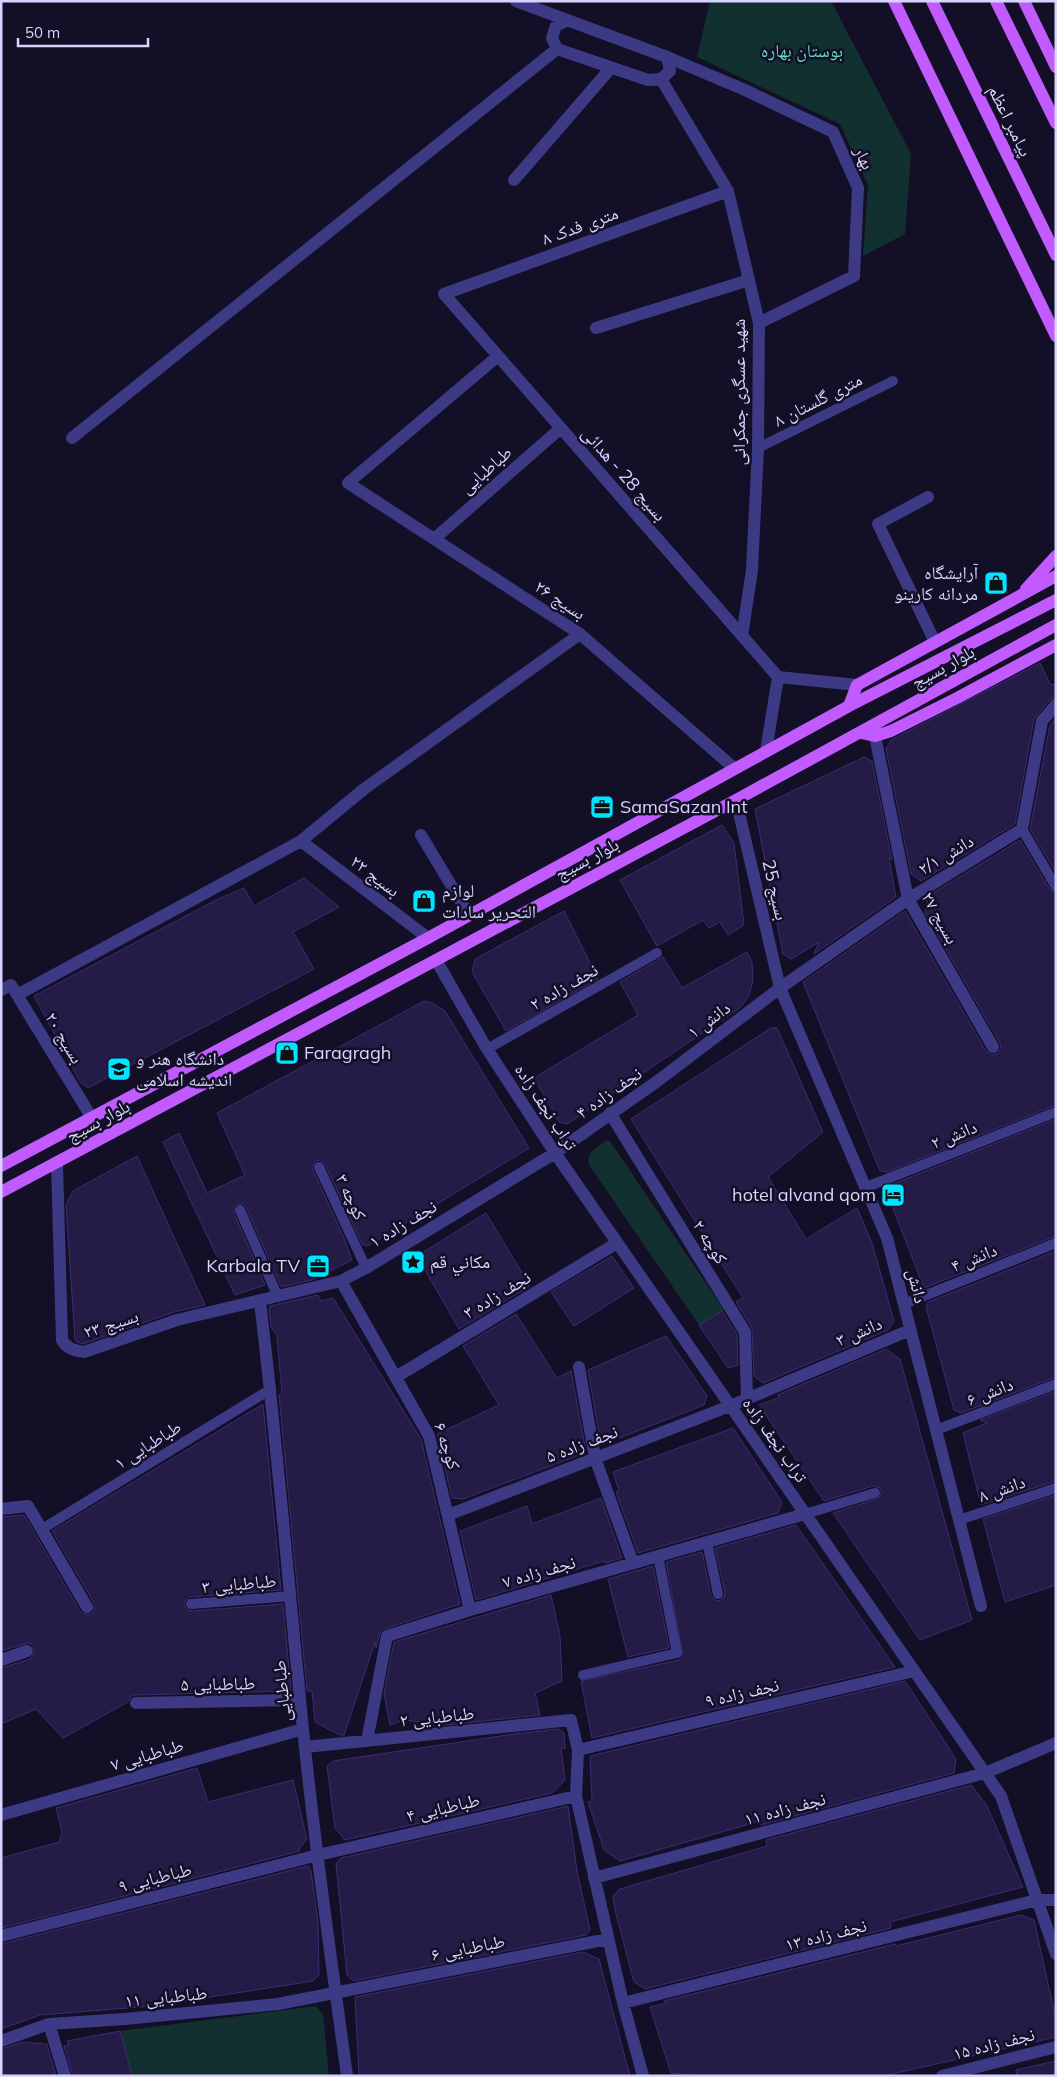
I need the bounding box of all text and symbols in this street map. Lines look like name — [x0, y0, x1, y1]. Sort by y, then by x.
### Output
scale bar — [18, 15, 148, 47]
text: 50 m — [25, 23, 60, 42]
park label: بوستان بهاره — [761, 39, 843, 62]
street label: پیامبر اعظم — [982, 81, 1038, 161]
street label: بهار — [849, 141, 880, 173]
street label: ۸ متری فدک — [538, 201, 621, 250]
street label: شهید عسگری جمکرانی — [727, 319, 750, 465]
street label: ۸ متری گلستان — [770, 368, 866, 432]
street label: بسیج 28 - هدائی — [576, 422, 672, 526]
street label: طباطبایی — [455, 441, 517, 499]
place label: آرایشگاه مردانه کارینو — [894, 561, 978, 605]
shop icon: آرایشگاه مردانه کارینو — [983, 570, 1009, 596]
street label: بسیج ۲۶ — [530, 575, 590, 625]
street label: بلوار بسیج — [907, 640, 979, 694]
office icon: SamaSazan Int — [589, 794, 615, 820]
place label: SamaSazan Int — [620, 795, 747, 818]
street label: دانش ۲/۱ — [914, 829, 978, 880]
street label: بلوار بسیج — [551, 832, 623, 886]
street label: بسیج ۲۲ — [345, 849, 405, 903]
street label: بسیج 25 — [756, 857, 794, 923]
place label: لوازم التحریر سادات — [442, 879, 536, 923]
shop icon: لوازم التحریر سادات — [411, 888, 437, 914]
street label: بسیج ۲۷ — [916, 888, 964, 948]
street label: نجف زاده ۲ — [525, 958, 602, 1015]
street label: دانش ۱ — [683, 996, 735, 1043]
street label: بسیج ۲۰ — [39, 1008, 89, 1068]
shop icon: Faragragh — [274, 1040, 300, 1066]
place label: Faragragh — [304, 1041, 391, 1064]
place label: دانشگاه هنر و اندیشه اسلامی — [136, 1047, 232, 1091]
school or university icon: دانشگاه هنر و اندیشه اسلامی — [106, 1056, 132, 1082]
street label: تراب نجف زاده — [510, 1059, 583, 1154]
street label: نجف زاده ۴ — [571, 1062, 646, 1124]
street label: بلوار بسیج — [62, 1094, 134, 1148]
street label: دانش ۲ — [927, 1115, 980, 1154]
street label: کوچه ۳ — [331, 1170, 372, 1224]
hotel icon: hotel alvand qom — [880, 1182, 906, 1208]
place label: hotel alvand qom — [732, 1183, 876, 1206]
street label: نجف زاده ۱ — [365, 1194, 441, 1253]
street label: کوچه ۲ — [688, 1215, 733, 1269]
street label: دانش ۴ — [947, 1238, 1000, 1277]
place icon: مكاني قم — [400, 1249, 426, 1275]
place label: مكاني قم — [430, 1250, 490, 1277]
office icon: Karbala TV — [305, 1253, 331, 1279]
place label: Karbala TV — [206, 1254, 300, 1277]
street label: نجف زاده ۳ — [459, 1265, 535, 1324]
street label: دانش — [902, 1266, 933, 1306]
street label: بسیج ۲۳ — [81, 1304, 141, 1344]
street label: دانش ۳ — [832, 1312, 885, 1351]
street label: دانش ۶ — [963, 1372, 1016, 1411]
street label: تراب نجف زاده — [738, 1393, 813, 1487]
street label: طباطبایی ۱ — [110, 1415, 186, 1474]
street label: کوچه ۶ — [429, 1419, 466, 1473]
street label: نجف زاده ۵ — [543, 1419, 621, 1468]
street label: دانش ۸ — [975, 1470, 1028, 1507]
street label: نجف زاده ۷ — [500, 1550, 578, 1593]
street label: طباطبایی ۳ — [201, 1569, 277, 1598]
street label: طباطبایی — [267, 1659, 296, 1723]
street label: طباطبایی ۵ — [180, 1671, 256, 1696]
street label: نجف زاده ۹ — [703, 1673, 781, 1712]
street label: طباطبایی ۲ — [399, 1701, 475, 1732]
street label: طباطبایی ۷ — [108, 1733, 186, 1776]
street label: نجف زاده ۱۱ — [742, 1787, 828, 1830]
street label: طباطبایی ۴ — [404, 1788, 482, 1827]
street label: طباطبایی ۹ — [116, 1857, 194, 1898]
street label: نجف زاده ۱۳ — [783, 1913, 869, 1956]
street label: طباطبایی ۶ — [429, 1929, 507, 1966]
street label: طباطبایی ۱۱ — [124, 1981, 208, 2012]
street label: نجف زاده ۱۵ — [951, 2022, 1037, 2065]

